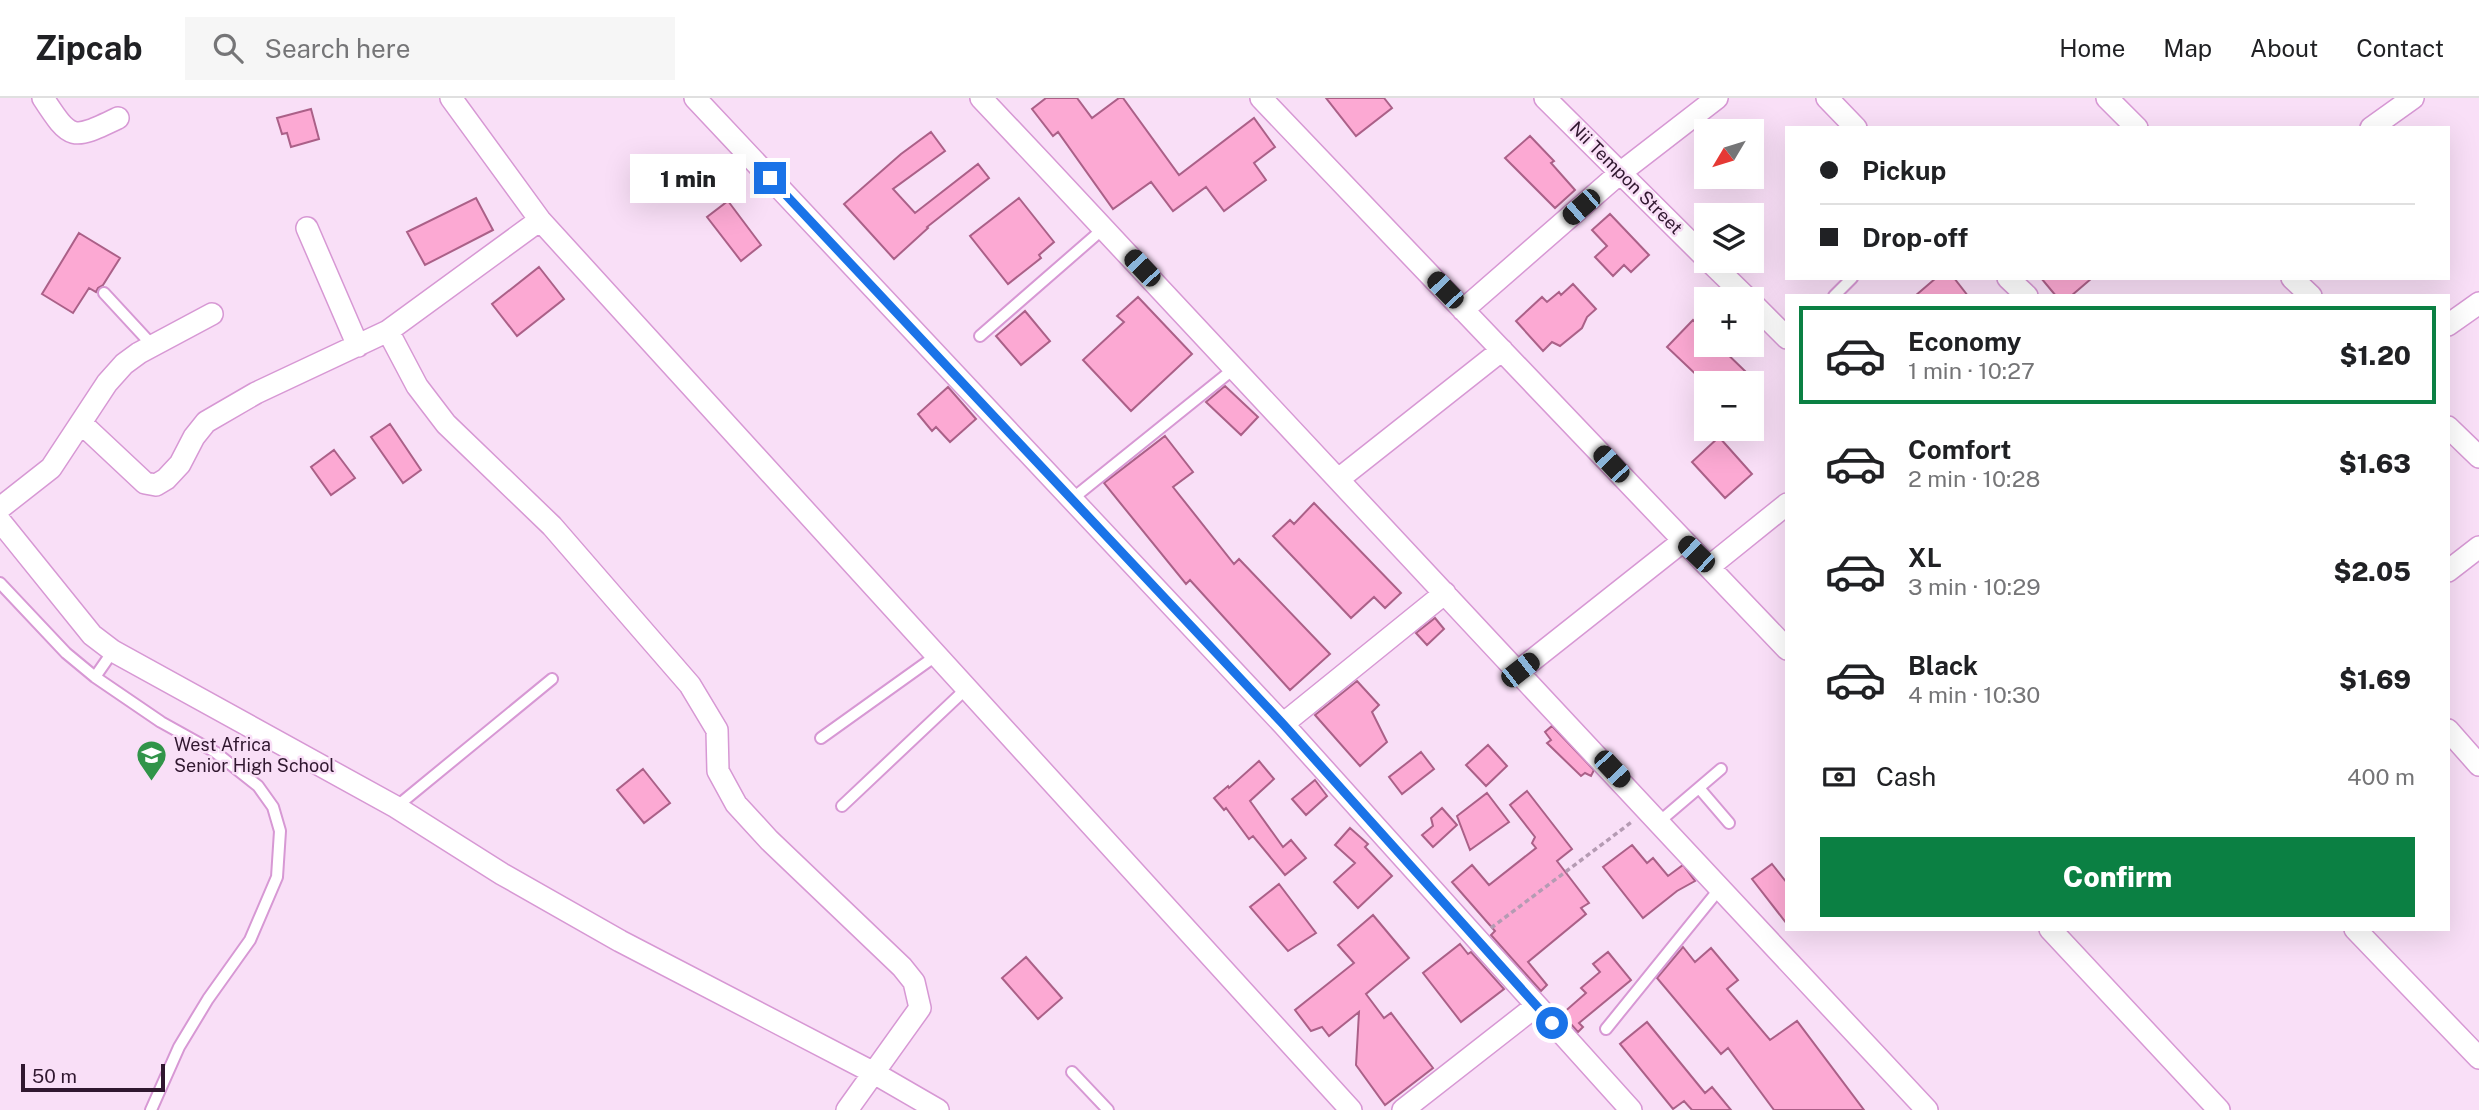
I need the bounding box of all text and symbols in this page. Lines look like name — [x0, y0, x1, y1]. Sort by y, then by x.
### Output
search box — [185, 17, 675, 80]
text: Zipcab — [35, 29, 143, 67]
icon: search — [209, 29, 247, 67]
text: Search here — [265, 33, 411, 64]
text: Home — [2059, 34, 2125, 62]
text: Map — [2163, 34, 2212, 62]
text: About — [2250, 34, 2318, 62]
text: Contact — [2356, 34, 2444, 62]
street label: Nii Tempon Street — [1566, 117, 1687, 238]
north arrow — [1694, 119, 1764, 189]
map controls — [1694, 119, 1764, 441]
callout: 1 min — [630, 154, 746, 202]
text: Pickup — [1862, 155, 1946, 186]
route end — [754, 162, 786, 194]
text: 1 min — [660, 165, 716, 192]
car — [1559, 185, 1604, 229]
button: layers — [1694, 203, 1764, 273]
text: Drop-off — [1862, 222, 1968, 253]
car — [1120, 245, 1165, 291]
car — [1423, 268, 1468, 312]
button: + — [1694, 287, 1764, 357]
icon: car — [1824, 324, 1887, 387]
text: Economy — [1908, 326, 2021, 357]
text: $1.20 — [2339, 340, 2411, 371]
text: 1 min · 10:27 — [1908, 357, 2035, 384]
button: − — [1694, 371, 1764, 441]
icon: car — [1824, 432, 1887, 495]
text: Comfort — [1908, 434, 2011, 465]
car — [1589, 441, 1634, 487]
text: $1.63 — [2339, 448, 2411, 479]
text: 2 min · 10:28 — [1908, 465, 2040, 492]
car — [1674, 532, 1719, 576]
icon: car — [1824, 540, 1887, 603]
text: XL — [1908, 542, 1942, 573]
text: $2.05 — [2333, 556, 2411, 587]
text: 3 min · 10:29 — [1908, 573, 2041, 600]
icon: car — [1824, 648, 1887, 711]
car — [1497, 649, 1544, 691]
text: Black — [1908, 650, 1978, 681]
text: $1.69 — [2339, 664, 2411, 695]
text: 4 min · 10:30 — [1908, 681, 2040, 708]
place label: West Africa Senior High School — [174, 734, 335, 776]
school or university icon: West Africa Senior High School — [134, 738, 168, 782]
car — [1590, 746, 1635, 792]
icon: cash — [1820, 758, 1858, 796]
text: Cash — [1876, 761, 1936, 792]
text: 400 m — [2347, 763, 2415, 790]
button: Confirm — [1820, 837, 2415, 917]
route start — [1536, 1007, 1568, 1039]
scale bar — [21, 1061, 164, 1093]
text: 50 m — [32, 1065, 77, 1087]

